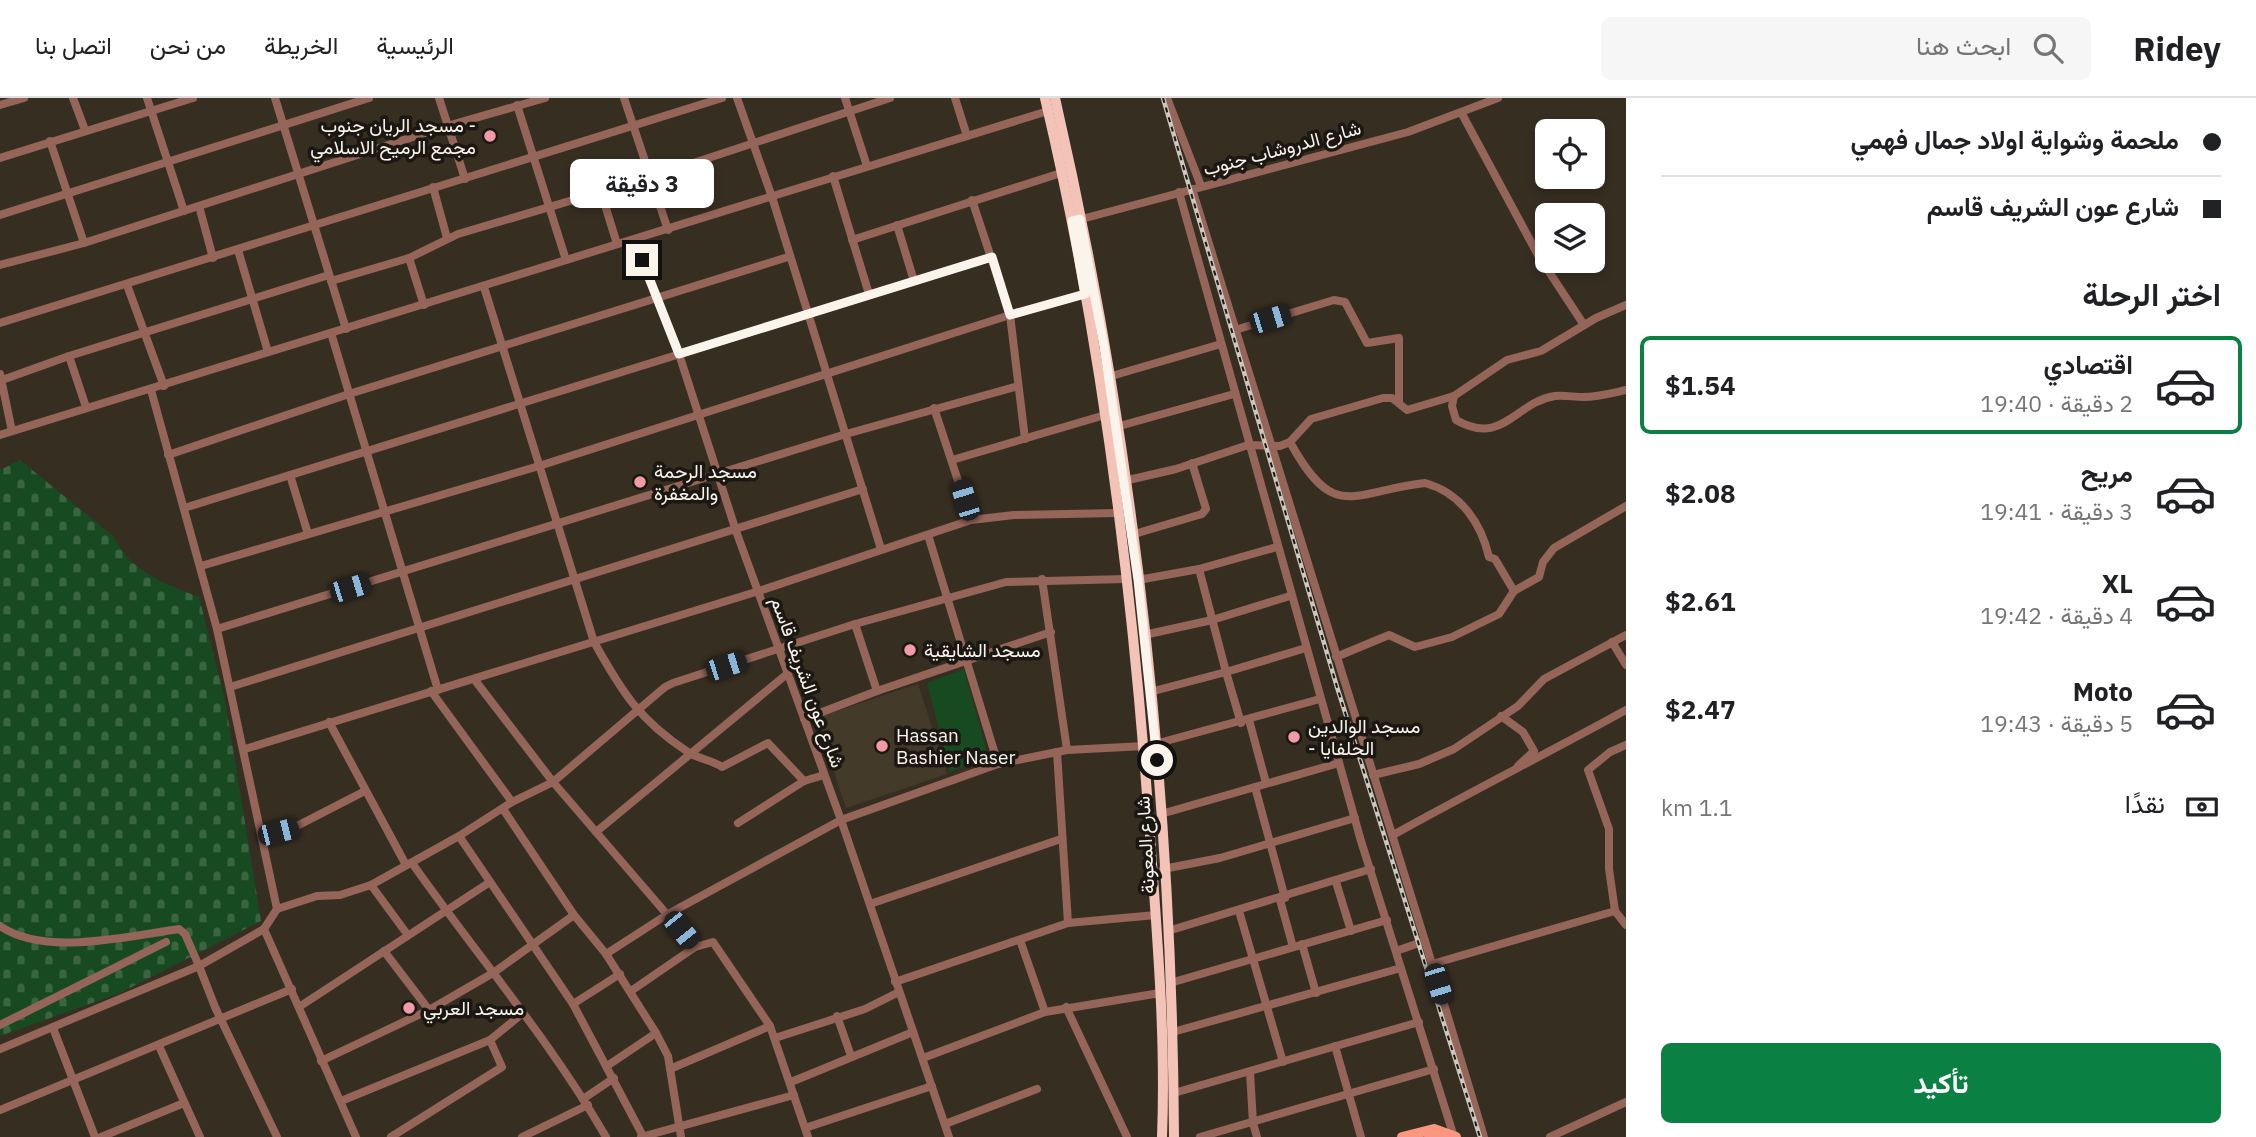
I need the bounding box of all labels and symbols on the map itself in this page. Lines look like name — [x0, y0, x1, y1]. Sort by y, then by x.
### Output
place label: مسجد الريان جنوب - مجمع الرميح الاسلامي — [310, 113, 476, 163]
street label: شارع الدروشاب جنوب — [1200, 115, 1364, 182]
marker: مسجد الريان جنوب - مجمع الرميح الاسلامي — [482, 128, 498, 144]
callout: 3 دقيقة — [570, 158, 714, 208]
route end — [626, 244, 658, 276]
car — [1247, 303, 1294, 335]
place label: مسجد الرحمة والمغفرة — [654, 459, 757, 505]
marker: مسجد الرحمة والمغفرة — [632, 474, 648, 490]
car — [949, 477, 982, 523]
car — [327, 572, 374, 604]
street label: شارع عون الشريف قاسم — [765, 593, 850, 771]
place label: مسجد الشايقية — [924, 638, 1041, 662]
marker: مسجد الشايقية — [902, 642, 918, 658]
car — [703, 650, 750, 682]
place label: مسجد الوالدين - الحلفايا — [1308, 714, 1420, 760]
place label: Hassan Bashier Naser — [896, 723, 1015, 769]
marker: مسجد الوالدين - الحلفايا — [1286, 729, 1302, 745]
marker: Hassan Bashier Naser — [874, 738, 890, 754]
route start — [1141, 744, 1173, 776]
street label: شارع المعونة — [1130, 795, 1161, 895]
car — [256, 817, 301, 847]
car — [660, 907, 703, 953]
car — [1422, 961, 1455, 1007]
place label: مسجد العربي — [423, 996, 524, 1024]
marker: مسجد العربي — [401, 1000, 417, 1016]

